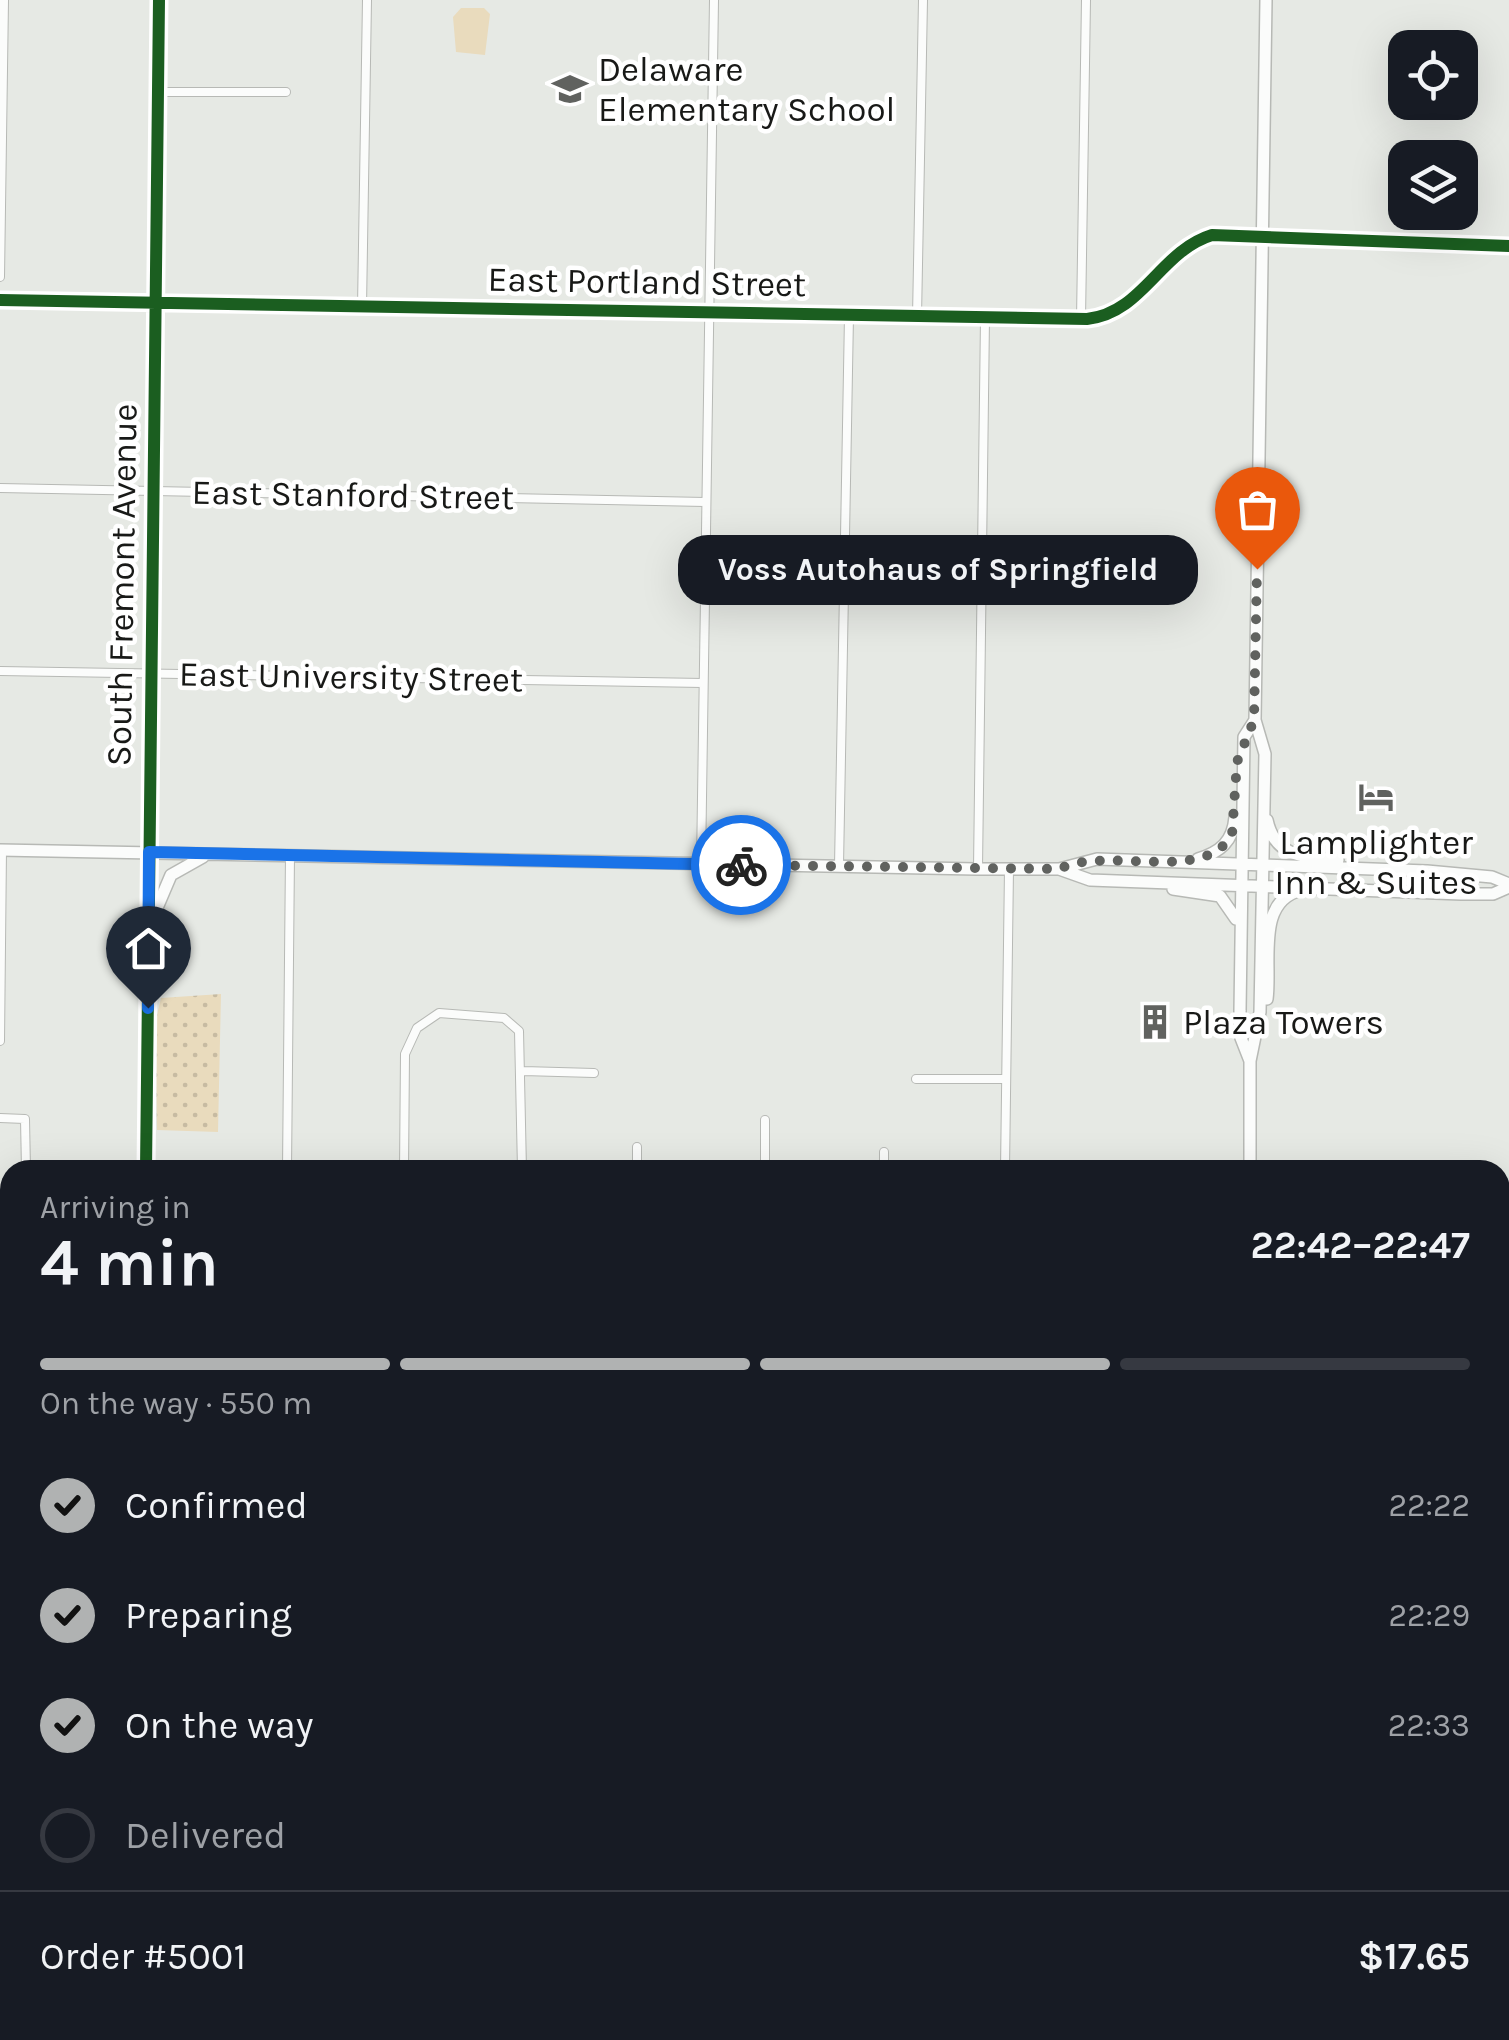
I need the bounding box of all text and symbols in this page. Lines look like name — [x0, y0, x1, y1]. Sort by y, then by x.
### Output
map controls — [1388, 30, 1478, 230]
button: locate — [1388, 30, 1478, 120]
place label: Delaware Elementary School — [598, 49, 895, 130]
school or university icon: Delaware Elementary School — [551, 70, 589, 108]
button: layers — [1388, 140, 1478, 230]
street label: East Portland Street — [487, 259, 807, 305]
street label: South Fremont Avenue — [98, 403, 146, 767]
pin — [1215, 467, 1300, 570]
street label: East Stanford Street — [191, 472, 515, 518]
icon: bag — [1230, 482, 1285, 537]
callout: Voss Autohaus of Springfield — [677, 534, 1197, 604]
text: Voss Autohaus of Springfield — [718, 551, 1158, 588]
street label: East University Street — [179, 654, 523, 700]
hotel icon: Lamplighter Inn & Suites — [1357, 778, 1395, 816]
courier — [691, 815, 791, 915]
place label: Lamplighter Inn & Suites — [1275, 822, 1477, 903]
icon: bike — [714, 838, 769, 893]
pin — [106, 906, 191, 1009]
icon: home — [121, 921, 176, 976]
place label: Plaza Towers — [1183, 1002, 1384, 1043]
building icon: Plaza Towers — [1136, 1003, 1174, 1041]
text: Arriving in — [40, 1189, 191, 1226]
text: 22:42–22:47 — [1250, 1223, 1470, 1268]
text: 4 min — [40, 1225, 219, 1301]
text: On the way · 550 m — [40, 1385, 312, 1422]
icon: check — [40, 1478, 95, 1533]
text: Confirmed — [125, 1483, 308, 1528]
text: 22:22 — [1388, 1487, 1470, 1524]
icon: check — [40, 1588, 95, 1643]
text: Preparing — [125, 1593, 292, 1638]
text: 22:29 — [1388, 1597, 1470, 1634]
icon: check — [40, 1698, 95, 1753]
text: On the way — [125, 1703, 313, 1748]
text: 22:33 — [1388, 1707, 1470, 1744]
text: Delivered — [125, 1813, 286, 1858]
text: Order #5001 — [40, 1934, 246, 1979]
text: $17.65 — [1358, 1934, 1470, 1979]

